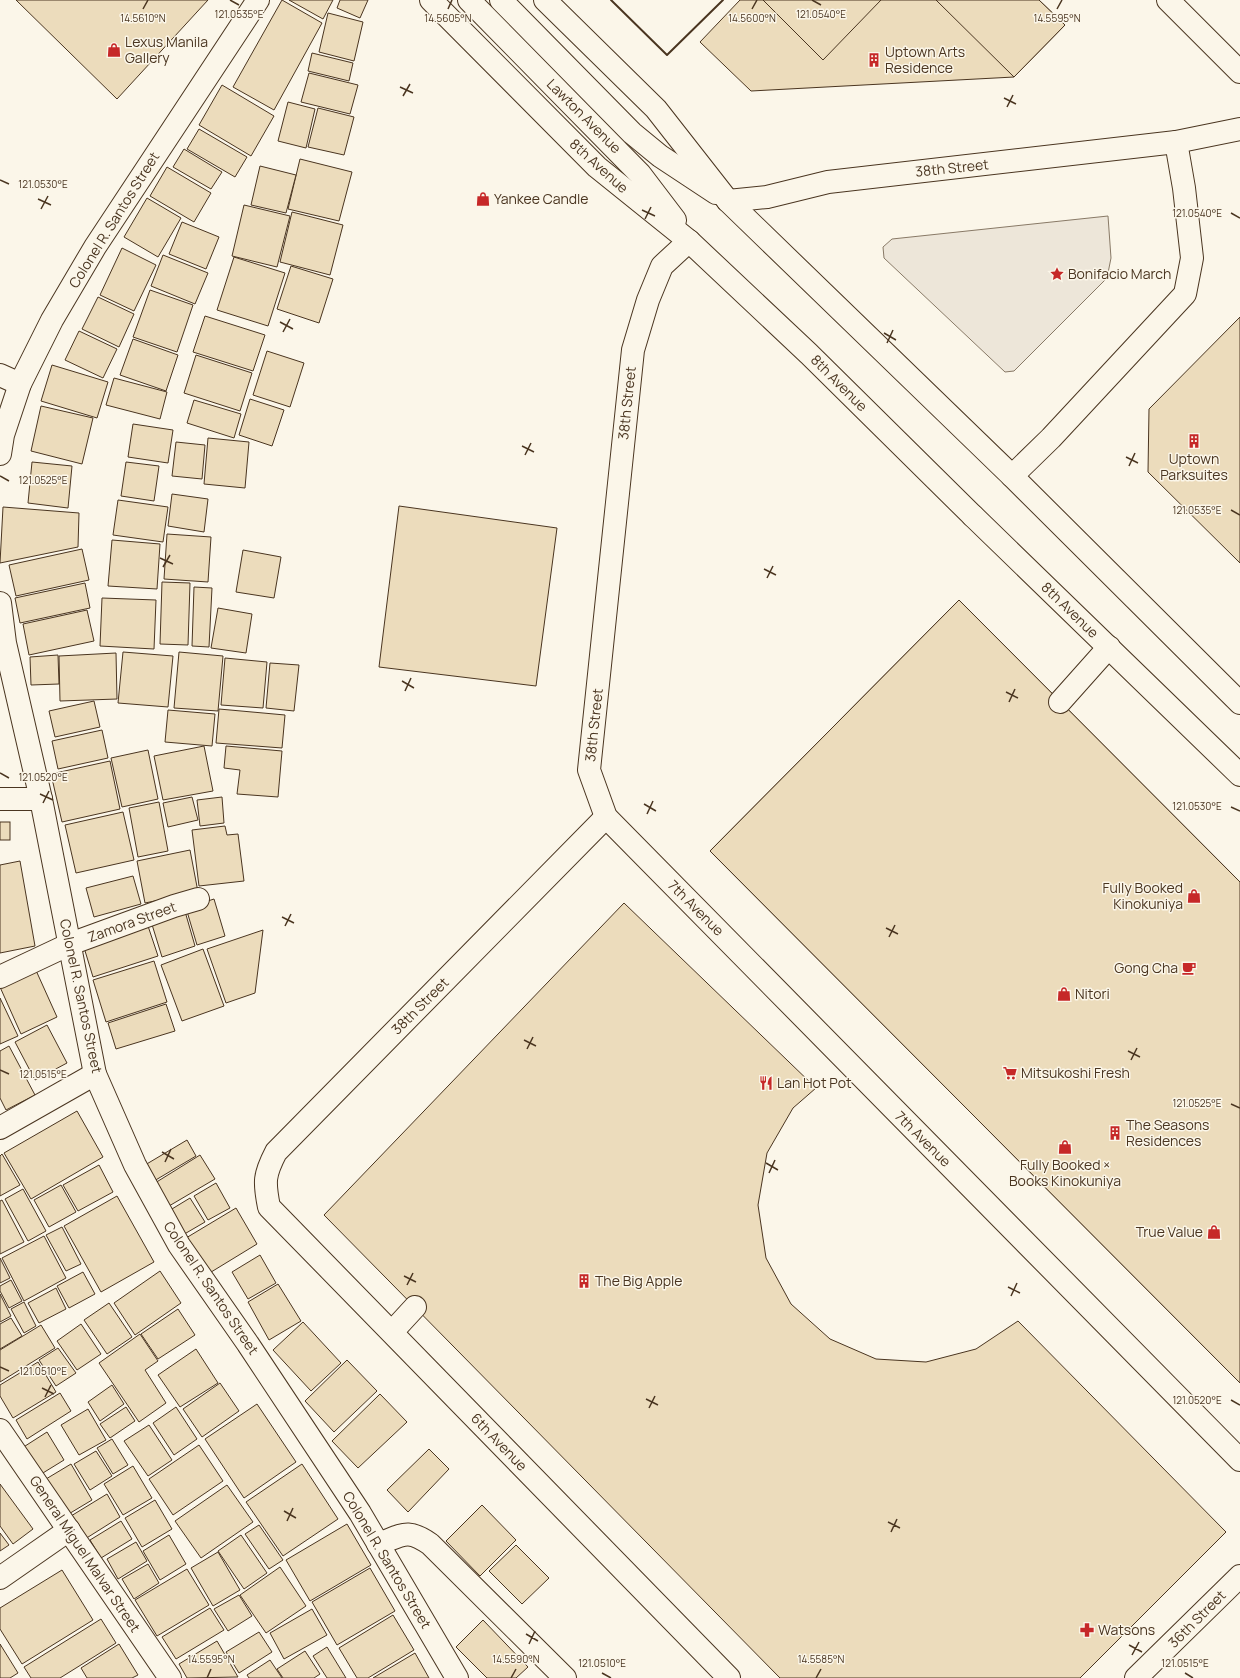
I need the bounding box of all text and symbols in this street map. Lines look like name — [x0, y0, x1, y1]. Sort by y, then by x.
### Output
text: 121.0535°E — [214, 7, 264, 21]
text: 121.0540°E — [796, 7, 846, 21]
text: 14.5610°N — [120, 11, 166, 25]
text: 14.5605°N — [424, 11, 472, 25]
text: 14.5600°N — [728, 11, 776, 25]
text: 14.5595°N — [1033, 11, 1081, 25]
place label: Lexus Manila Gallery — [125, 32, 208, 67]
shop icon: Lexus Manila Gallery — [106, 42, 122, 58]
place label: Uptown Arts Residence — [885, 42, 965, 77]
building icon: Uptown Arts Residence — [866, 52, 882, 68]
street label: Lawton Avenue — [543, 74, 626, 157]
street label: 8th Avenue — [566, 134, 633, 197]
street label: Colonel R. Santos Street — [64, 148, 163, 291]
street label: 38th Street — [914, 154, 990, 181]
text: 121.0530°E — [18, 177, 68, 191]
place label: Yankee Candle — [494, 189, 589, 208]
shop icon: Yankee Candle — [475, 191, 491, 207]
text: 121.0540°E — [1172, 206, 1222, 220]
place label: Bonifacio March — [1068, 264, 1171, 283]
place icon: Bonifacio March — [1049, 266, 1065, 282]
street label: 8th Avenue — [807, 350, 872, 415]
street label: 38th Street — [613, 365, 640, 441]
building icon: Uptown Parksuites — [1186, 433, 1202, 449]
place label: Uptown Parksuites — [1160, 449, 1228, 484]
text: 121.0525°E — [19, 473, 68, 487]
text: 121.0535°E — [1172, 503, 1222, 517]
street label: 8th Avenue — [1038, 578, 1103, 642]
street label: 38th Street — [580, 687, 607, 763]
text: 121.0520°E — [18, 770, 68, 784]
text: 121.0530°E — [1172, 799, 1222, 813]
street label: 7th Avenue — [664, 876, 728, 940]
place label: Fully Booked Kinokuniya — [1102, 878, 1183, 913]
shop icon: Fully Booked Kinokuniya — [1186, 888, 1202, 904]
street label: Zamora Street — [85, 897, 179, 946]
street label: Colonel R. Santos Street — [56, 917, 107, 1075]
place label: Gong Cha — [1114, 958, 1178, 977]
cafe icon: Gong Cha — [1181, 960, 1197, 976]
street label: 38th Street — [387, 973, 453, 1038]
place label: Nitori — [1075, 984, 1110, 1003]
shop icon: Nitori — [1056, 986, 1072, 1002]
place label: Mitsukoshi Fresh — [1021, 1063, 1130, 1082]
supermarket icon: Mitsukoshi Fresh — [1002, 1065, 1018, 1081]
text: 121.0515°E — [19, 1067, 67, 1081]
place label: Lan Hot Pot — [777, 1073, 852, 1092]
restaurant icon: Lan Hot Pot — [758, 1075, 774, 1091]
text: 121.0525°E — [1173, 1096, 1222, 1110]
street label: 7th Avenue — [891, 1107, 955, 1171]
place label: The Seasons Residences — [1126, 1115, 1209, 1150]
building icon: The Seasons Residences — [1107, 1125, 1123, 1141]
shop icon: Fully Booked × Books Kinokuniya — [1057, 1139, 1073, 1155]
place label: Fully Booked × Books Kinokuniya — [1009, 1155, 1121, 1190]
street label: Colonel R. Santos Street — [160, 1217, 263, 1358]
place label: True Value — [1136, 1222, 1203, 1241]
shop icon: True Value — [1206, 1224, 1222, 1240]
place label: The Big Apple — [595, 1271, 683, 1290]
building icon: The Big Apple — [576, 1273, 592, 1289]
text: 121.0510°E — [19, 1364, 67, 1378]
text: 121.0520°E — [1172, 1393, 1222, 1407]
street label: 6th Avenue — [467, 1409, 532, 1475]
street label: General Miguel Malvar Street — [26, 1472, 145, 1636]
street label: Colonel R. Santos Street — [339, 1488, 436, 1632]
street label: 36th Street — [1164, 1585, 1230, 1652]
place label: Watsons — [1098, 1620, 1155, 1639]
pharmacy icon: Watsons — [1079, 1622, 1095, 1638]
text: 14.5595°N — [187, 1652, 235, 1666]
text: 14.5590°N — [492, 1652, 540, 1666]
text: 14.5585°N — [798, 1652, 844, 1666]
text: 121.0510°E — [578, 1656, 626, 1670]
text: 121.0515°E — [1161, 1656, 1209, 1670]

